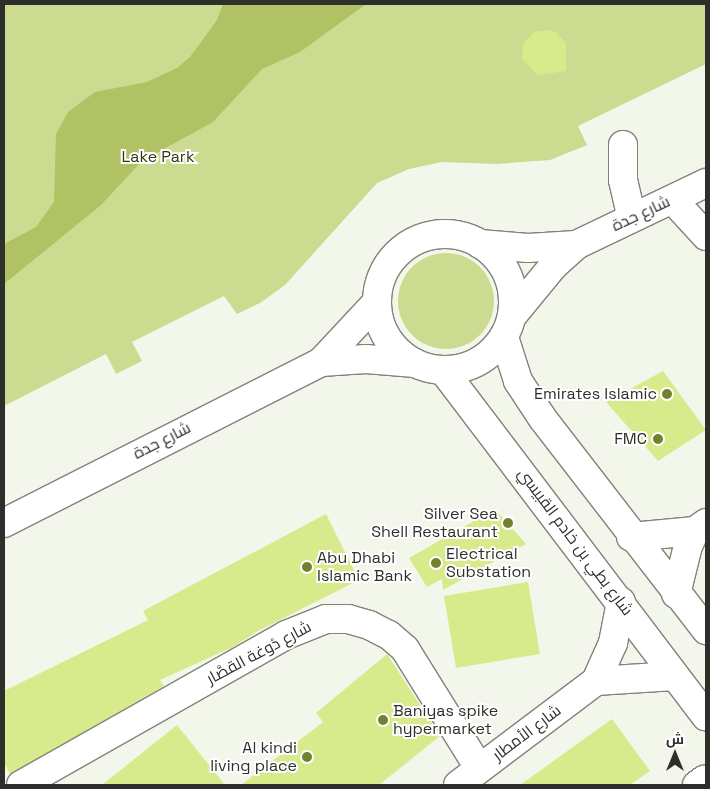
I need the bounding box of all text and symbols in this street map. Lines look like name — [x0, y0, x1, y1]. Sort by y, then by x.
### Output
park label: Lake Park — [122, 147, 194, 167]
street label: شارع جدة — [609, 192, 673, 236]
place label: Emirates Islamic — [534, 384, 657, 404]
marker: Emirates Islamic — [661, 388, 673, 400]
street label: شارع جدة — [130, 418, 194, 464]
place label: FMC — [614, 429, 647, 449]
marker: FMC — [651, 432, 665, 446]
street label: شارع بطي بن خادم القبيسي — [513, 465, 637, 619]
place label: Silver Sea Shell Restaurant — [371, 504, 498, 542]
marker: Silver Sea Shell Restaurant — [502, 517, 514, 529]
place label: Electrical Substation — [446, 544, 531, 582]
place label: Abu Dhabi Islamic Bank — [317, 548, 412, 586]
marker: Electrical Substation — [430, 557, 442, 569]
marker: Abu Dhabi Islamic Bank — [301, 561, 313, 573]
street label: شارع دُوغة القصَّار — [203, 617, 315, 689]
place label: Baniyas spike hypermarket — [393, 701, 498, 739]
street label: شارع الأمطار — [489, 701, 565, 765]
marker: Baniyas spike hypermarket — [377, 714, 389, 726]
north arrow — [650, 729, 700, 779]
text: ش — [666, 730, 684, 748]
place label: Al kindi living place — [210, 738, 297, 776]
marker: Al kindi living place — [301, 751, 313, 763]

